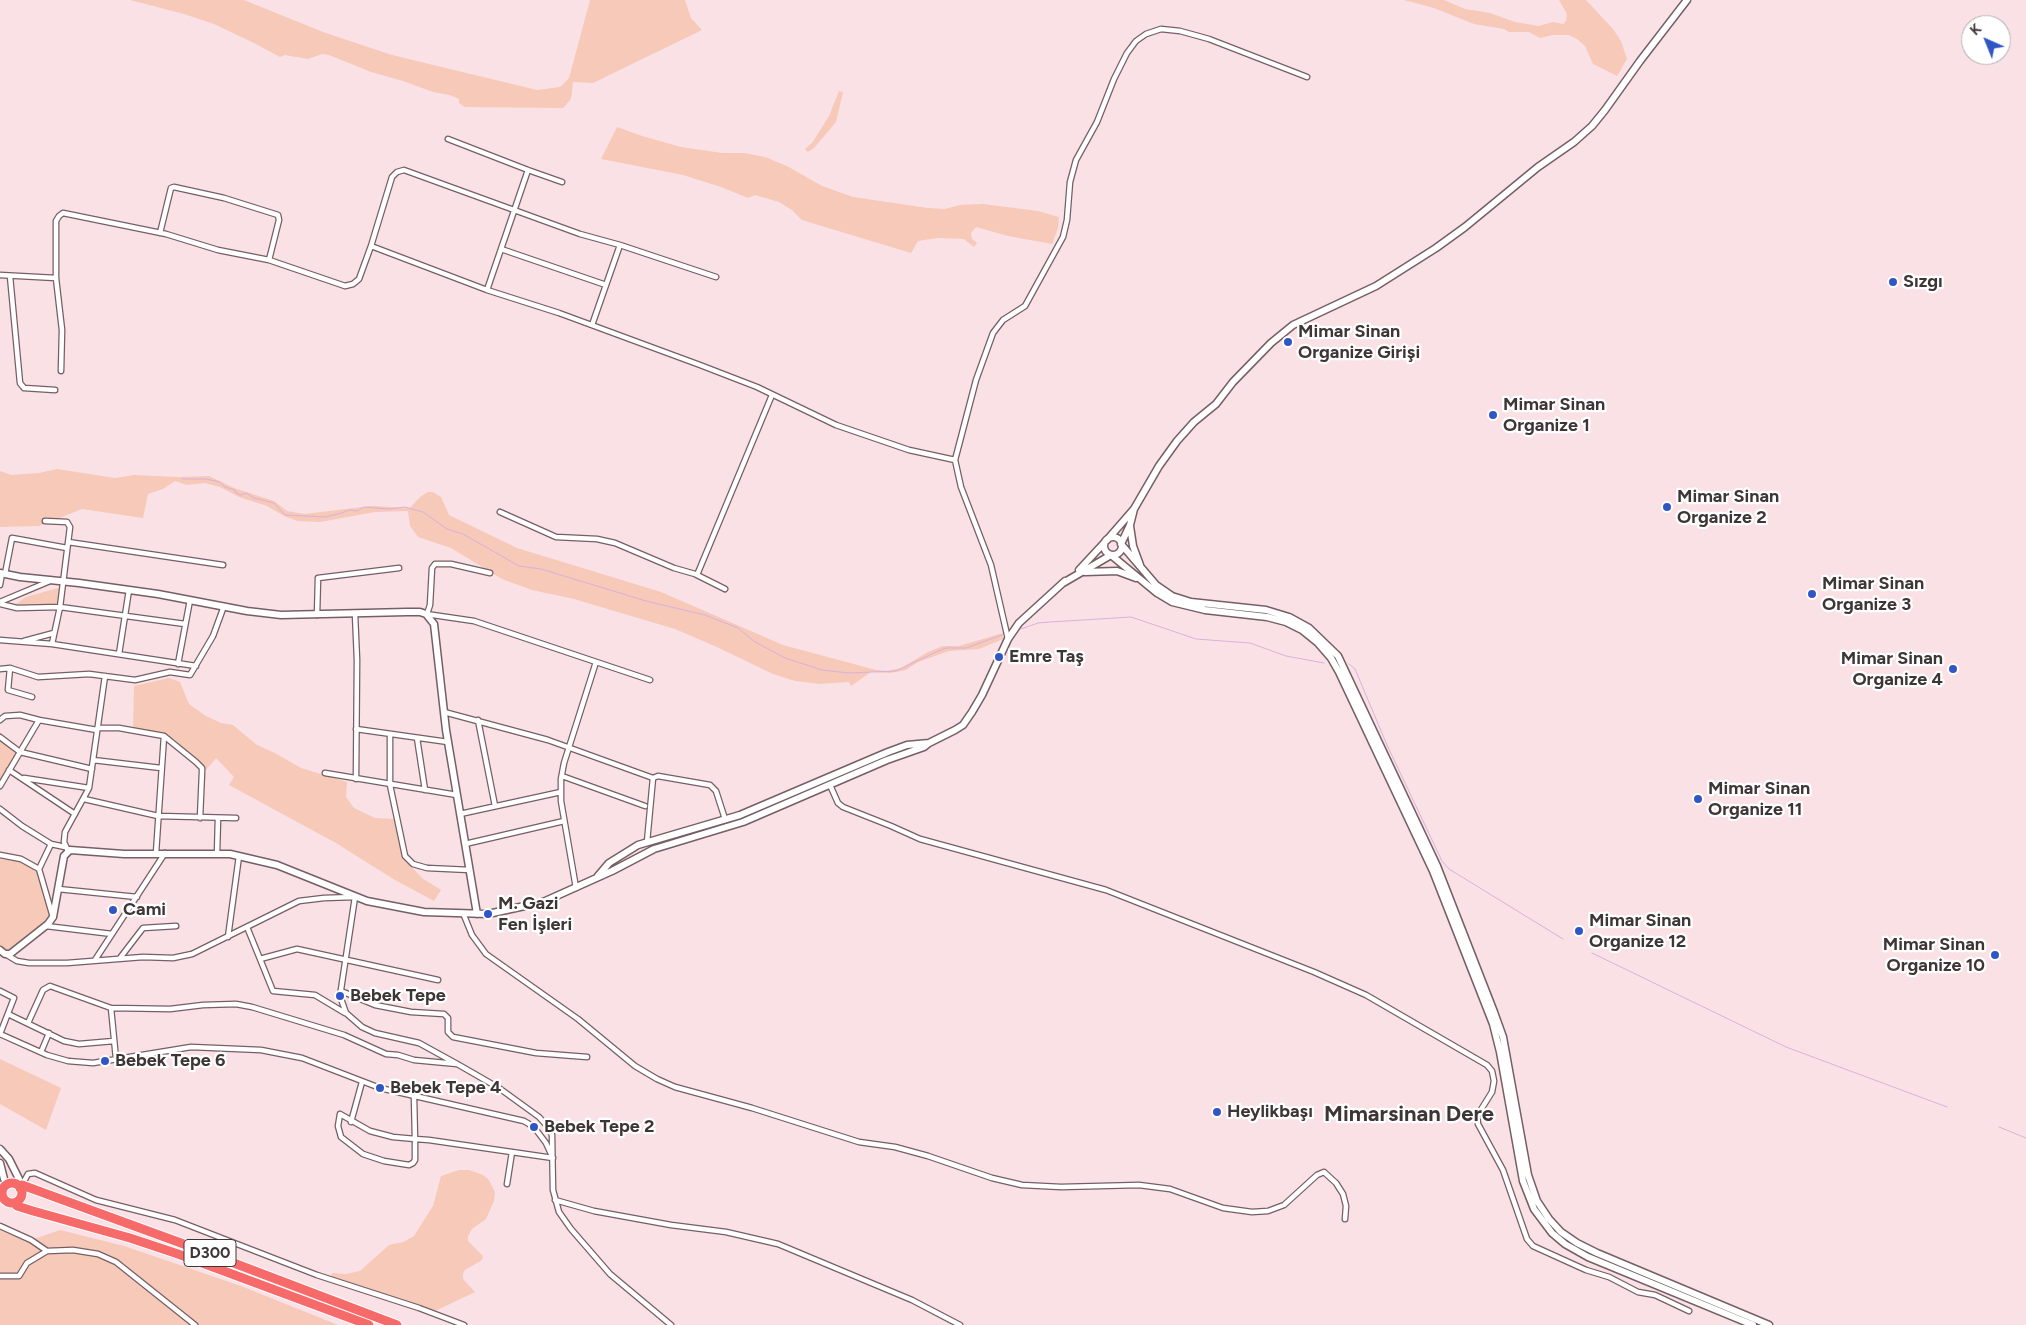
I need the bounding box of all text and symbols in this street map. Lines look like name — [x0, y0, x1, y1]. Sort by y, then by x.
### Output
north arrow — [1961, 15, 2011, 65]
text: K — [1967, 20, 1985, 39]
place label: Sızgı — [1903, 271, 1943, 293]
marker: Sızgı — [1887, 276, 1899, 288]
place label: Mimar Sinan Organize Girişi — [1298, 321, 1420, 364]
marker: Mimar Sinan Organize Girişi — [1282, 336, 1294, 348]
place label: Mimar Sinan Organize 1 — [1503, 394, 1605, 436]
marker: Mimar Sinan Organize 1 — [1487, 409, 1499, 421]
place label: Mimar Sinan Organize 2 — [1677, 486, 1779, 528]
marker: Mimar Sinan Organize 2 — [1661, 501, 1673, 513]
place label: Mimar Sinan Organize 3 — [1822, 573, 1924, 616]
marker: Mimar Sinan Organize 3 — [1806, 588, 1818, 600]
place label: Emre Taş — [1009, 646, 1084, 668]
place label: Mimar Sinan Organize 4 — [1841, 648, 1943, 691]
marker: Emre Taş — [993, 651, 1005, 663]
marker: Mimar Sinan Organize 4 — [1947, 663, 1959, 675]
place label: Mimar Sinan Organize 11 — [1708, 778, 1810, 821]
marker: Mimar Sinan Organize 11 — [1692, 793, 1704, 805]
place label: M. Gazi Fen İşleri — [498, 893, 572, 936]
place label: Cami — [123, 899, 166, 921]
marker: Cami — [107, 904, 119, 916]
marker: M. Gazi Fen İşleri — [482, 908, 494, 920]
place label: Mimar Sinan Organize 12 — [1589, 910, 1691, 952]
marker: Mimar Sinan Organize 12 — [1573, 925, 1585, 937]
place label: Mimar Sinan Organize 10 — [1883, 934, 1985, 976]
marker: Mimar Sinan Organize 10 — [1989, 949, 2001, 961]
place label: Bebek Tepe — [350, 985, 446, 1007]
marker: Bebek Tepe — [334, 990, 346, 1002]
place label: Bebek Tepe 6 — [115, 1050, 225, 1072]
marker: Bebek Tepe 6 — [99, 1055, 111, 1067]
place label: Bebek Tepe 4 — [390, 1077, 501, 1099]
marker: Bebek Tepe 4 — [374, 1082, 386, 1094]
place label: Heylikbaşı — [1227, 1101, 1313, 1123]
district label: Mimarsinan Dere — [1324, 1102, 1494, 1128]
marker: Heylikbaşı — [1211, 1106, 1223, 1118]
place label: Bebek Tepe 2 — [544, 1116, 654, 1138]
marker: Bebek Tepe 2 — [528, 1121, 540, 1133]
road number: D300 — [184, 1240, 236, 1266]

